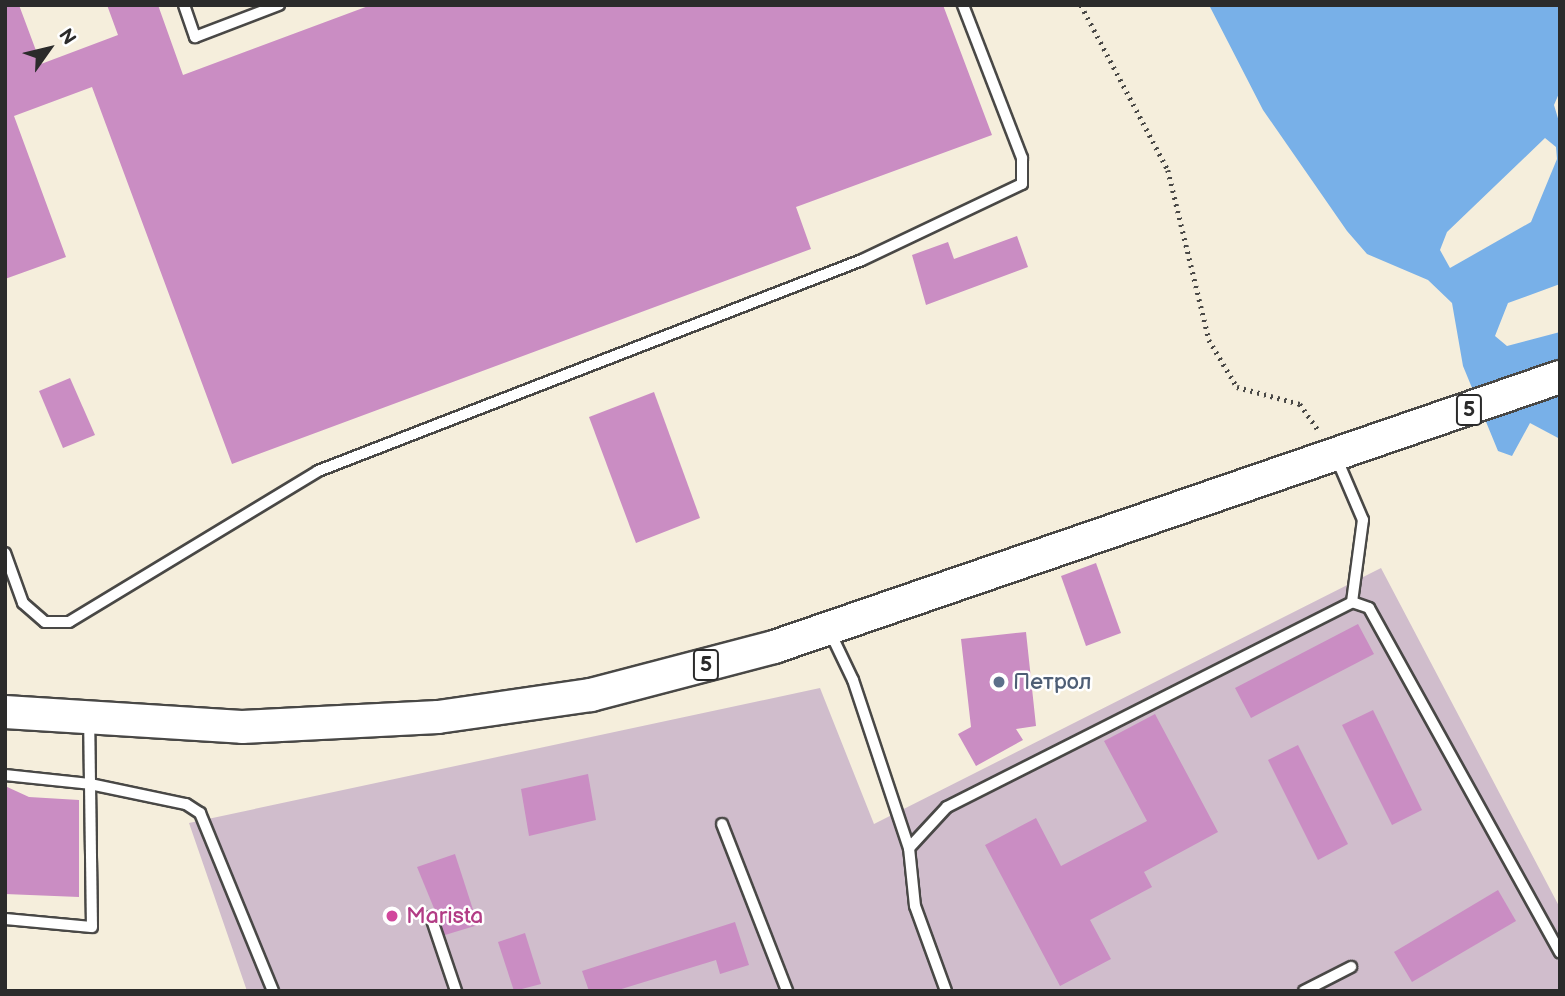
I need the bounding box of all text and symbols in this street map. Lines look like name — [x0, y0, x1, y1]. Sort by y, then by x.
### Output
north arrow — [14, 14, 84, 84]
text: N — [53, 25, 80, 49]
road number: 5 — [1455, 392, 1483, 428]
road number: 5 — [692, 648, 720, 682]
place label: Петрол — [1013, 668, 1092, 696]
marker: Петрол — [991, 674, 1007, 690]
place label: Marista — [406, 902, 483, 930]
marker: Marista — [384, 908, 400, 924]

